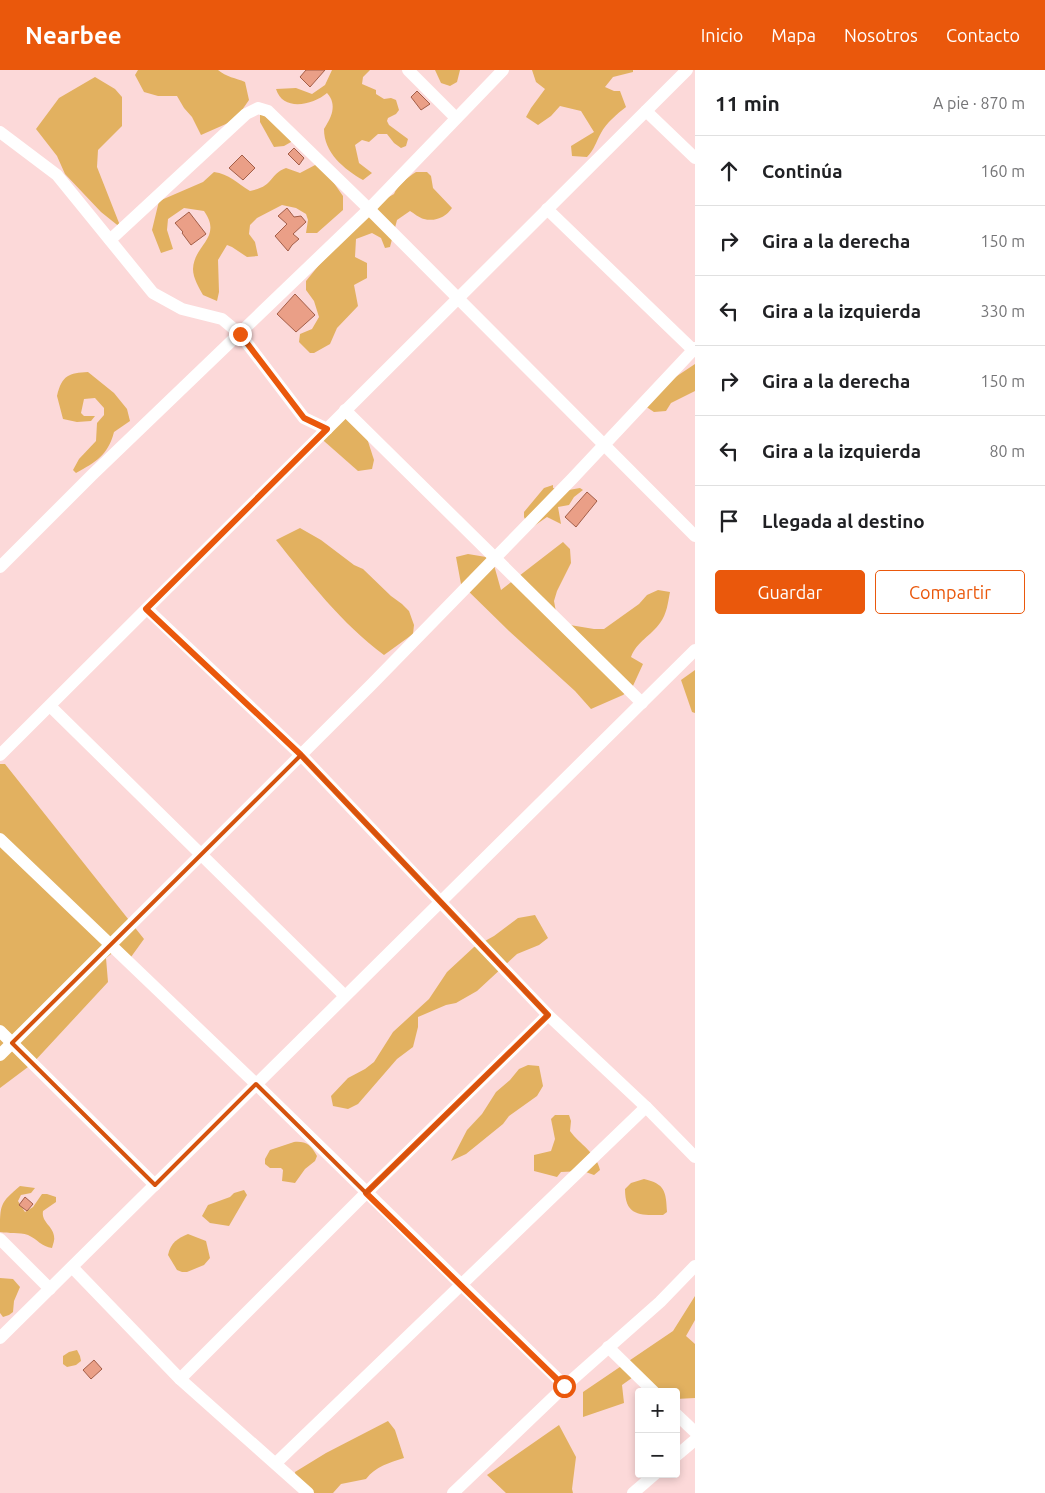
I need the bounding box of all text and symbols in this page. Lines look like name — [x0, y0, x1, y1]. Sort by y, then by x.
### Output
text: Nearbee — [25, 22, 122, 49]
text: Inicio — [701, 25, 743, 45]
text: Mapa — [771, 25, 816, 45]
text: Nosotros — [844, 25, 918, 45]
text: Contacto — [946, 25, 1020, 45]
text: 11 min — [715, 91, 780, 115]
text: A pie · 870 m — [933, 94, 1025, 112]
icon: ahead — [715, 157, 743, 185]
text: Continúa — [762, 160, 843, 182]
text: 160 m — [980, 162, 1025, 180]
icon: right — [715, 227, 743, 255]
text: Gira a la derecha — [762, 230, 910, 252]
text: 150 m — [980, 232, 1025, 250]
icon: left — [715, 297, 743, 325]
text: Gira a la izquierda — [762, 300, 921, 322]
text: 330 m — [980, 302, 1025, 320]
route end — [229, 323, 252, 346]
icon: right — [715, 367, 743, 395]
text: Gira a la derecha — [762, 370, 910, 392]
text: 150 m — [980, 372, 1025, 390]
icon: left — [715, 437, 743, 465]
text: Gira a la izquierda — [762, 440, 921, 462]
text: 80 m — [989, 442, 1025, 460]
icon: arrive — [715, 507, 743, 535]
text: Llegada al destino — [762, 510, 925, 532]
button: Guardar — [715, 570, 865, 614]
button: Compartir — [875, 570, 1025, 614]
route start — [553, 1375, 576, 1398]
map controls — [635, 1388, 680, 1478]
button: + — [635, 1388, 680, 1433]
button: − — [635, 1433, 680, 1478]

